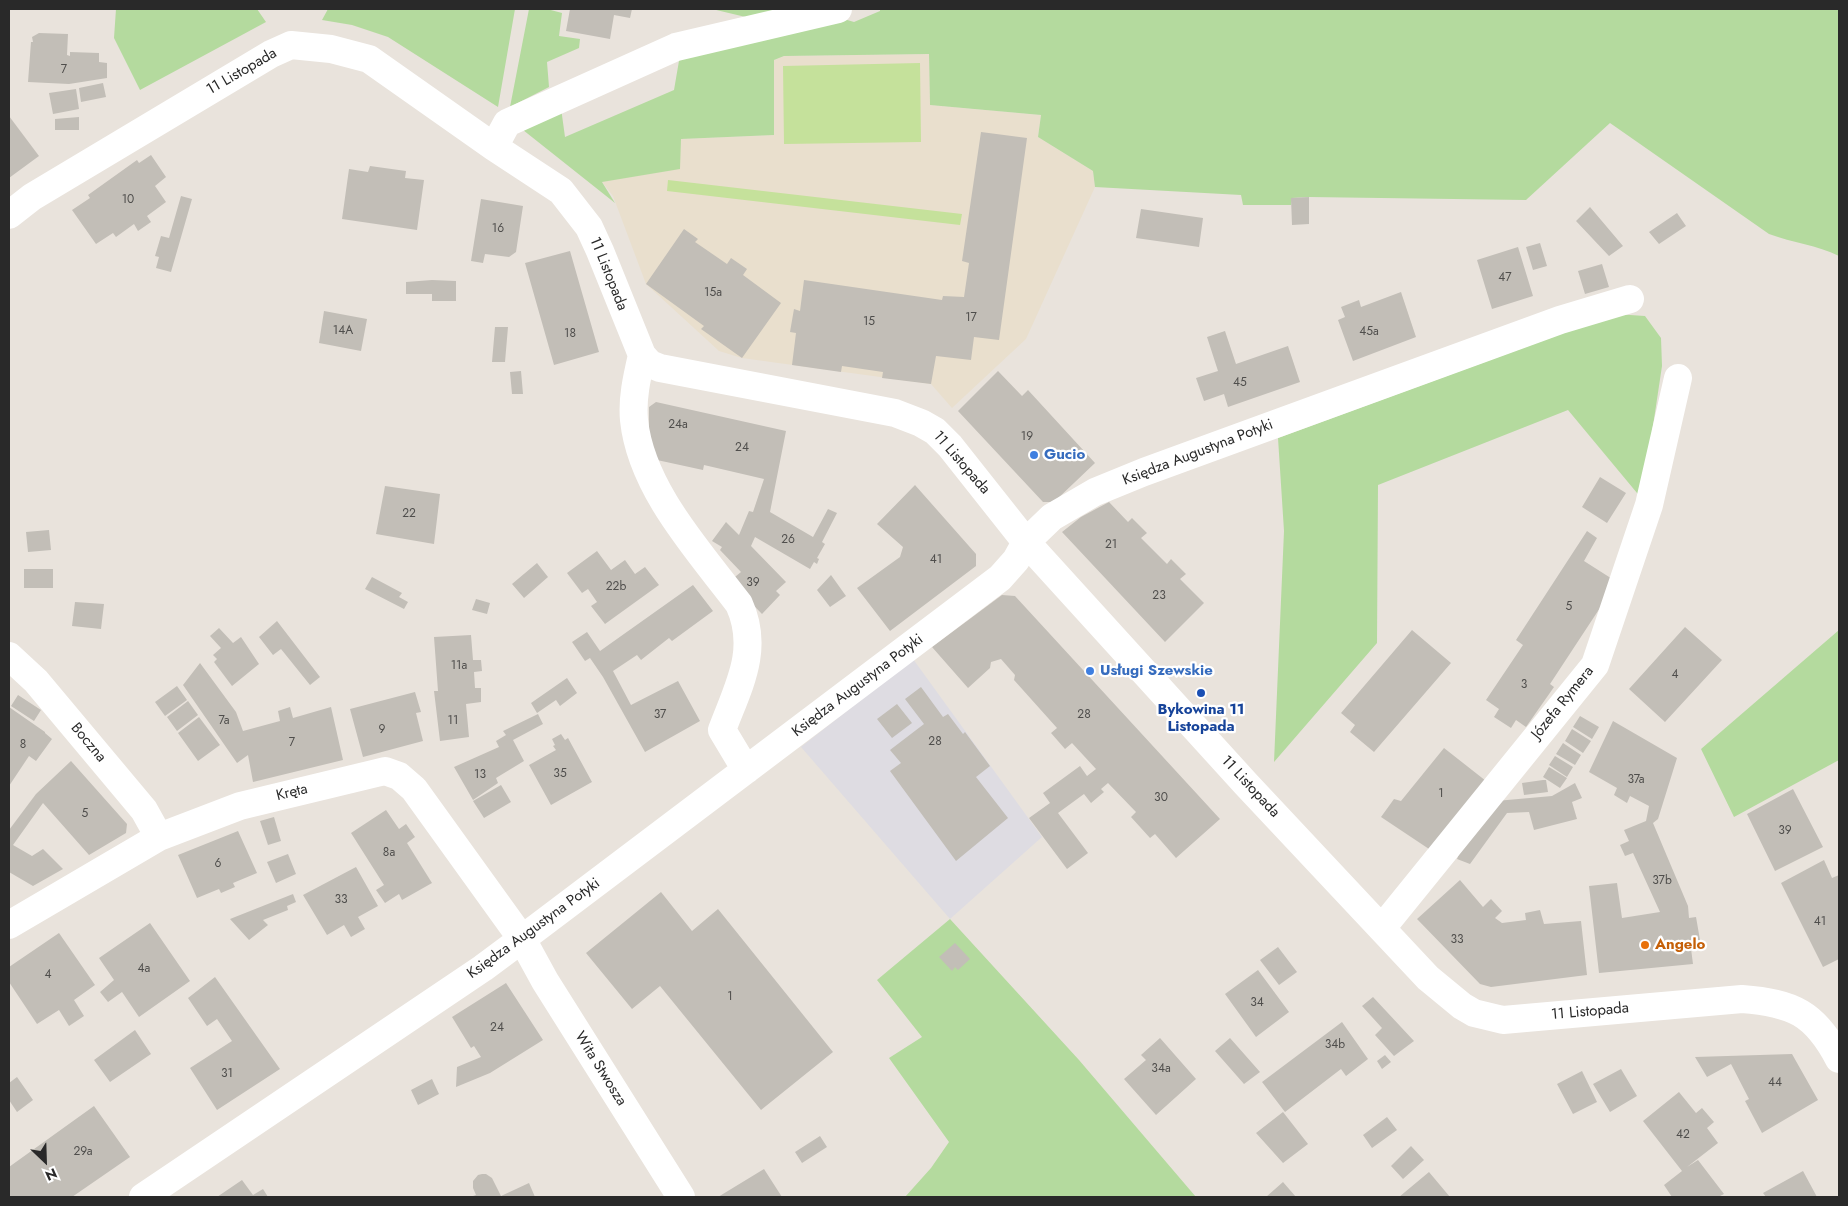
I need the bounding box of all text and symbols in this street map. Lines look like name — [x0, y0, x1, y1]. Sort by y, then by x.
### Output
street label: 11 Listopada — [204, 45, 280, 99]
house number: 7 — [61, 63, 67, 77]
house number: 10 — [122, 193, 134, 207]
house number: 16 — [492, 222, 504, 236]
street label: 11 Listopada — [585, 234, 631, 314]
house number: 47 — [1498, 271, 1512, 285]
house number: 15a — [704, 286, 722, 300]
house number: 17 — [965, 311, 977, 325]
house number: 15 — [863, 315, 875, 329]
house number: 14A — [333, 324, 353, 338]
house number: 45a — [1359, 325, 1379, 339]
house number: 18 — [564, 327, 576, 341]
house number: 45 — [1233, 376, 1247, 390]
street label: Księdza Augustyna Potyki — [1120, 416, 1276, 490]
house number: 24a — [668, 418, 688, 432]
street label: 11 Listopada — [929, 428, 993, 498]
house number: 19 — [1021, 430, 1033, 444]
house number: 24 — [735, 441, 749, 455]
place label: Gucio — [1044, 446, 1085, 464]
marker: Gucio — [1028, 449, 1040, 461]
house number: 22 — [402, 507, 416, 521]
house number: 26 — [781, 533, 795, 547]
house number: 21 — [1105, 538, 1117, 552]
house number: 41 — [930, 553, 942, 567]
house number: 39 — [746, 576, 760, 590]
house number: 22b — [606, 580, 626, 594]
house number: 23 — [1152, 589, 1166, 603]
house number: 5 — [1566, 600, 1572, 614]
street label: Księdza Augustyna Potyki — [789, 631, 927, 741]
house number: 11a — [451, 659, 467, 673]
place label: Usługi Szewskie — [1100, 662, 1213, 680]
street label: Józefa Rymera — [1528, 663, 1598, 743]
marker: Usługi Szewskie — [1084, 665, 1096, 677]
house number: 4 — [1672, 668, 1678, 682]
house number: 3 — [1521, 678, 1527, 692]
marker: Bykowina 11 Listopada — [1195, 687, 1207, 699]
place label: Bykowina 11 Listopada — [1158, 701, 1244, 736]
house number: 37 — [654, 708, 666, 722]
house number: 28 — [1077, 708, 1091, 722]
house number: 7a — [219, 714, 229, 728]
house number: 11 — [448, 714, 458, 728]
street label: Boczna — [66, 720, 110, 766]
house number: 9 — [379, 723, 385, 737]
house number: 28 — [928, 735, 942, 749]
house number: 7 — [289, 736, 295, 750]
house number: 8 — [20, 738, 26, 752]
street label: 11 Listopada — [1217, 752, 1283, 822]
house number: 35 — [553, 767, 567, 781]
house number: 13 — [474, 768, 486, 782]
house number: 37a — [1627, 773, 1645, 787]
street label: Kręta — [274, 780, 310, 806]
house number: 1 — [1438, 787, 1444, 801]
house number: 30 — [1154, 791, 1168, 805]
house number: 5 — [82, 807, 88, 821]
house number: 39 — [1778, 824, 1792, 838]
house number: 8a — [383, 846, 395, 860]
house number: 6 — [215, 857, 221, 871]
house number: 37b — [1652, 874, 1672, 888]
street label: Księdza Augustyna Potyki — [464, 875, 604, 983]
house number: 33 — [334, 893, 348, 907]
house number: 41 — [1814, 915, 1826, 929]
house number: 33 — [1450, 933, 1464, 947]
place label: Angelo — [1655, 936, 1705, 954]
marker: Angelo — [1639, 939, 1651, 951]
house number: 4a — [138, 962, 150, 976]
house number: 4 — [45, 968, 51, 982]
house number: 1 — [727, 990, 733, 1004]
house number: 34 — [1250, 996, 1264, 1010]
street label: 11 Listopada — [1550, 1000, 1630, 1024]
house number: 24 — [490, 1021, 504, 1035]
street label: Wita Stwosza — [570, 1029, 630, 1109]
house number: 34b — [1325, 1038, 1345, 1052]
house number: 34a — [1151, 1062, 1171, 1076]
house number: 31 — [221, 1067, 233, 1081]
house number: 44 — [1768, 1076, 1782, 1090]
house number: 42 — [1676, 1128, 1690, 1142]
north arrow — [20, 1136, 70, 1186]
house number: 29a — [73, 1145, 93, 1159]
text: N — [42, 1163, 60, 1186]

